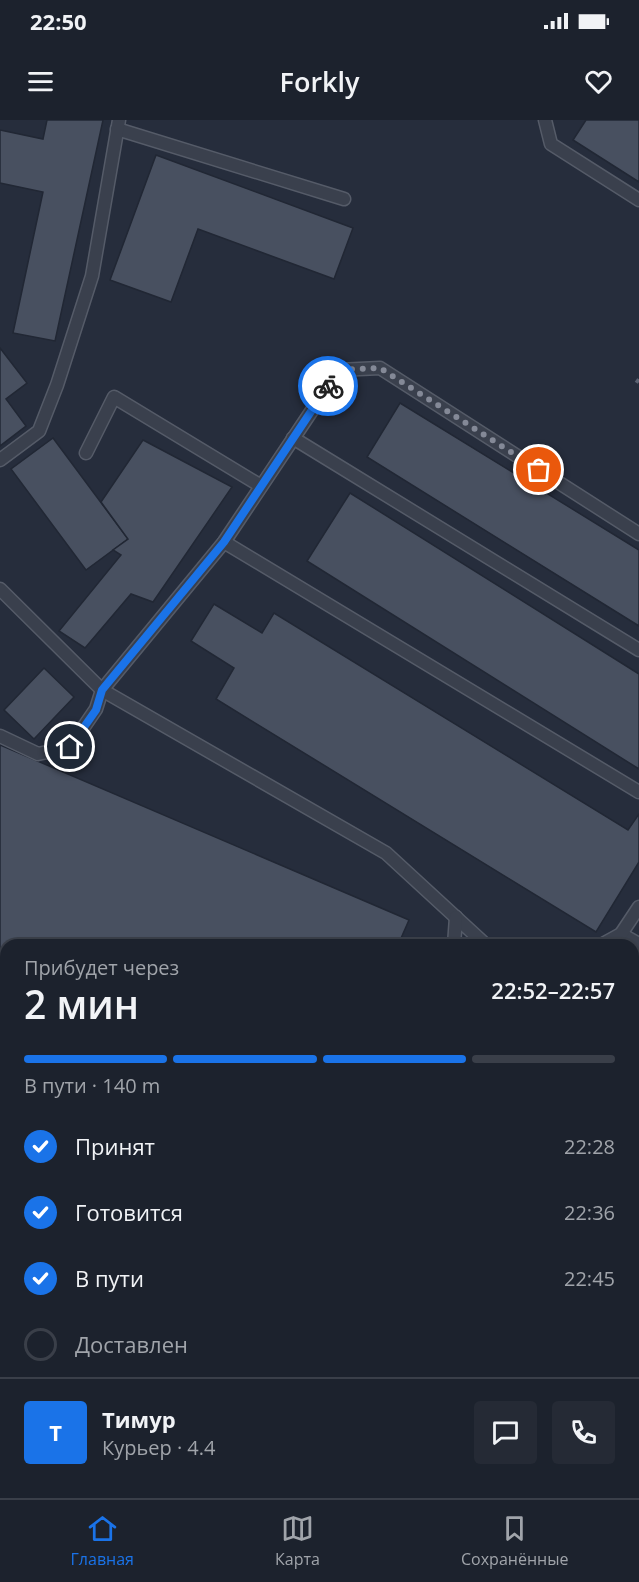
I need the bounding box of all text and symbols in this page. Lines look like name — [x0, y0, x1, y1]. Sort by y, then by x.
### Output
text: 22:50 — [30, 6, 87, 36]
text: Forkly — [280, 63, 359, 100]
icon: menu — [24, 65, 57, 98]
icon: heart — [582, 65, 615, 98]
courier — [298, 356, 358, 416]
icon: bike — [312, 370, 345, 403]
pin — [513, 444, 564, 495]
icon: bag — [522, 453, 555, 486]
pin — [44, 721, 95, 772]
icon: home — [53, 730, 86, 763]
text: Прибудет через — [24, 954, 179, 981]
text: 22:52–22:57 — [491, 975, 615, 1005]
text: 2 мин — [24, 977, 139, 1030]
text: В пути · 140 m — [24, 1072, 160, 1099]
icon: check — [24, 1130, 57, 1163]
text: Принят — [75, 1131, 155, 1161]
text: 22:28 — [564, 1133, 615, 1160]
icon: check — [24, 1196, 57, 1229]
text: Готовится — [75, 1197, 183, 1227]
text: 22:36 — [564, 1199, 615, 1226]
icon: check — [24, 1262, 57, 1295]
text: В пути — [75, 1263, 144, 1293]
text: 22:45 — [564, 1265, 615, 1292]
text: Доставлен — [75, 1329, 188, 1359]
button: chat — [474, 1401, 537, 1464]
button: phone — [552, 1401, 615, 1464]
text: Тимур — [102, 1404, 176, 1434]
text: Т — [49, 1417, 62, 1447]
text: Курьер · 4.4 — [102, 1434, 216, 1461]
tab: Главная — [71, 1512, 134, 1570]
tab: Карта — [275, 1512, 320, 1570]
tab: Сохранённые — [461, 1512, 568, 1570]

